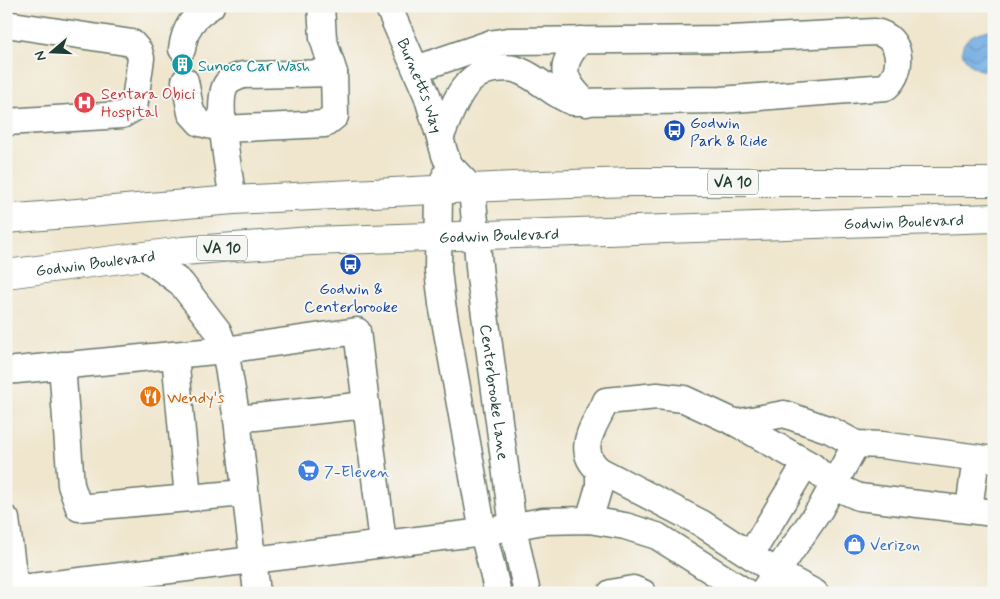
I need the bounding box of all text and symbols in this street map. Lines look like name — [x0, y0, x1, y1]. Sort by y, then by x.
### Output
north arrow — [28, 28, 78, 78]
street label: Burnetts Way — [391, 35, 447, 136]
text: N — [31, 49, 51, 63]
building icon: Sunoco Car Wash — [170, 53, 194, 77]
place label: Sunoco Car Wash — [198, 56, 310, 77]
place label: Sentara Obici Hospital — [101, 84, 196, 123]
hospital icon: Sentara Obici Hospital — [73, 90, 97, 114]
place label: Godwin Park & Ride — [690, 113, 768, 152]
bus stop icon: Godwin Park & Ride — [662, 119, 686, 143]
road number: VA 10 — [708, 170, 758, 194]
street label: Godwin Boulevard — [843, 210, 964, 235]
street label: Godwin Boulevard — [439, 224, 560, 249]
road number: VA 10 — [197, 236, 247, 260]
street label: Godwin Boulevard — [34, 246, 156, 282]
bus stop icon: Godwin & Centerbrooke — [339, 252, 363, 276]
place label: Godwin & Centerbrooke — [304, 279, 398, 318]
street label: Centerbrooke Lane — [474, 323, 513, 461]
restaurant icon: Wendy's — [139, 385, 163, 409]
place label: Wendy's — [167, 388, 224, 409]
supermarket icon: 7-Eleven — [296, 459, 320, 483]
place label: 7-Eleven — [324, 462, 390, 483]
shop icon: Verizon — [842, 532, 866, 556]
place label: Verizon — [870, 535, 920, 556]

